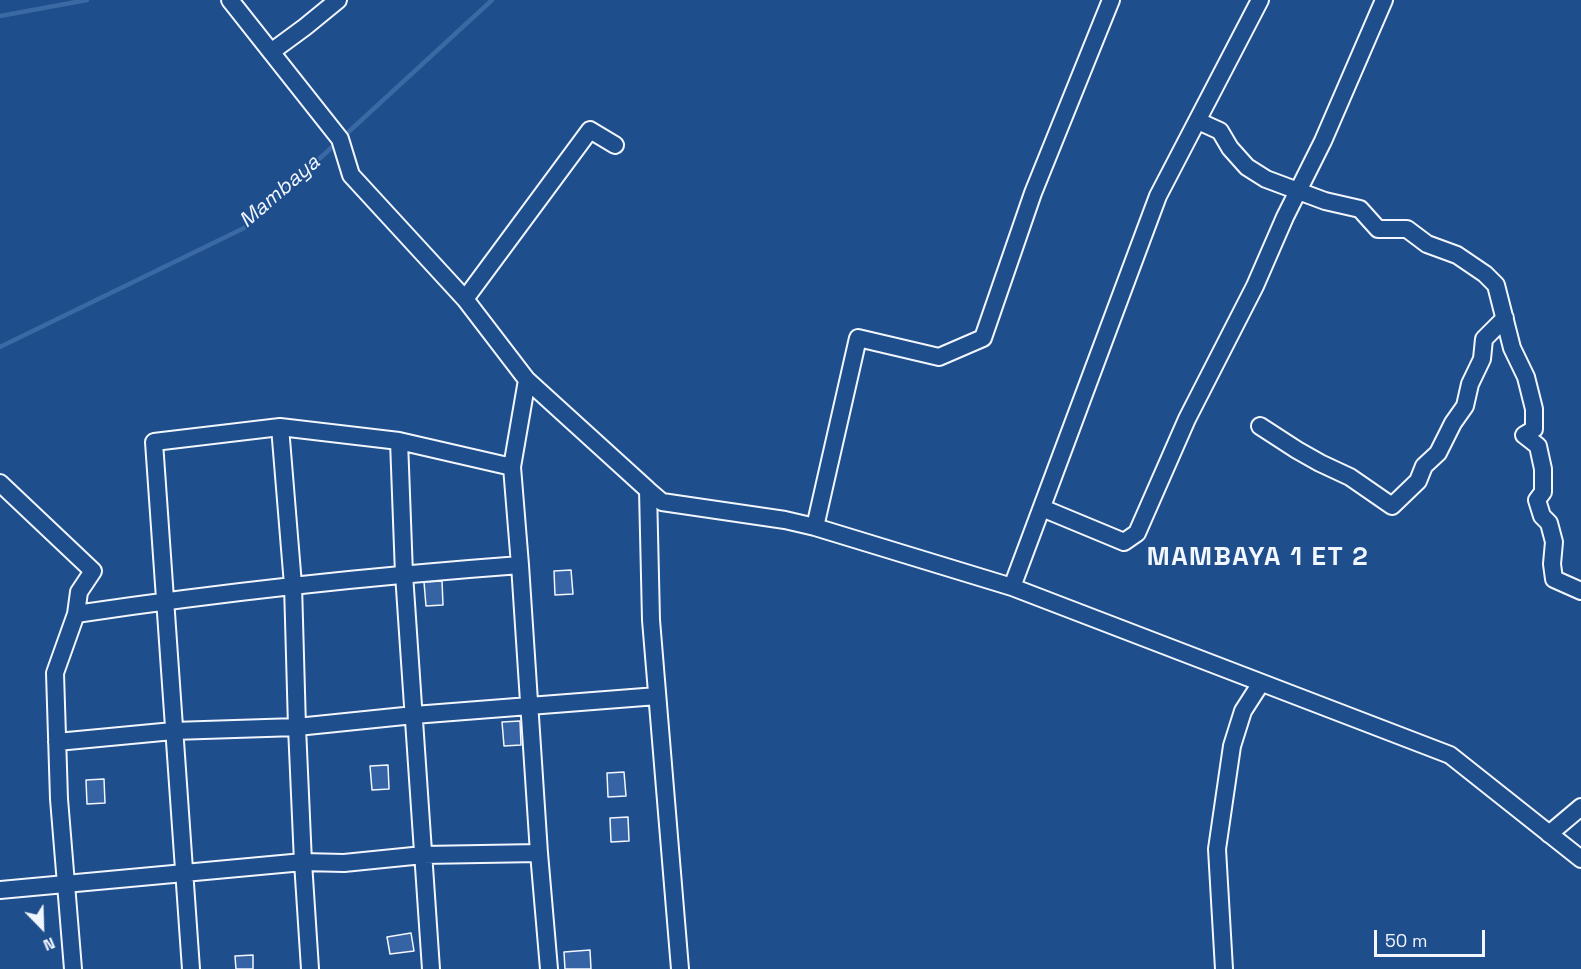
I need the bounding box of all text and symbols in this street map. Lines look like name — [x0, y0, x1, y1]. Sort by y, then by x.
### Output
water label: Mambaya — [235, 150, 325, 234]
district label: MAMBAYA 1 ET 2 — [1147, 542, 1369, 574]
north arrow — [12, 897, 72, 957]
scale bar — [1377, 918, 1488, 956]
text: 50 m — [1385, 929, 1427, 952]
text: N — [40, 932, 58, 956]

